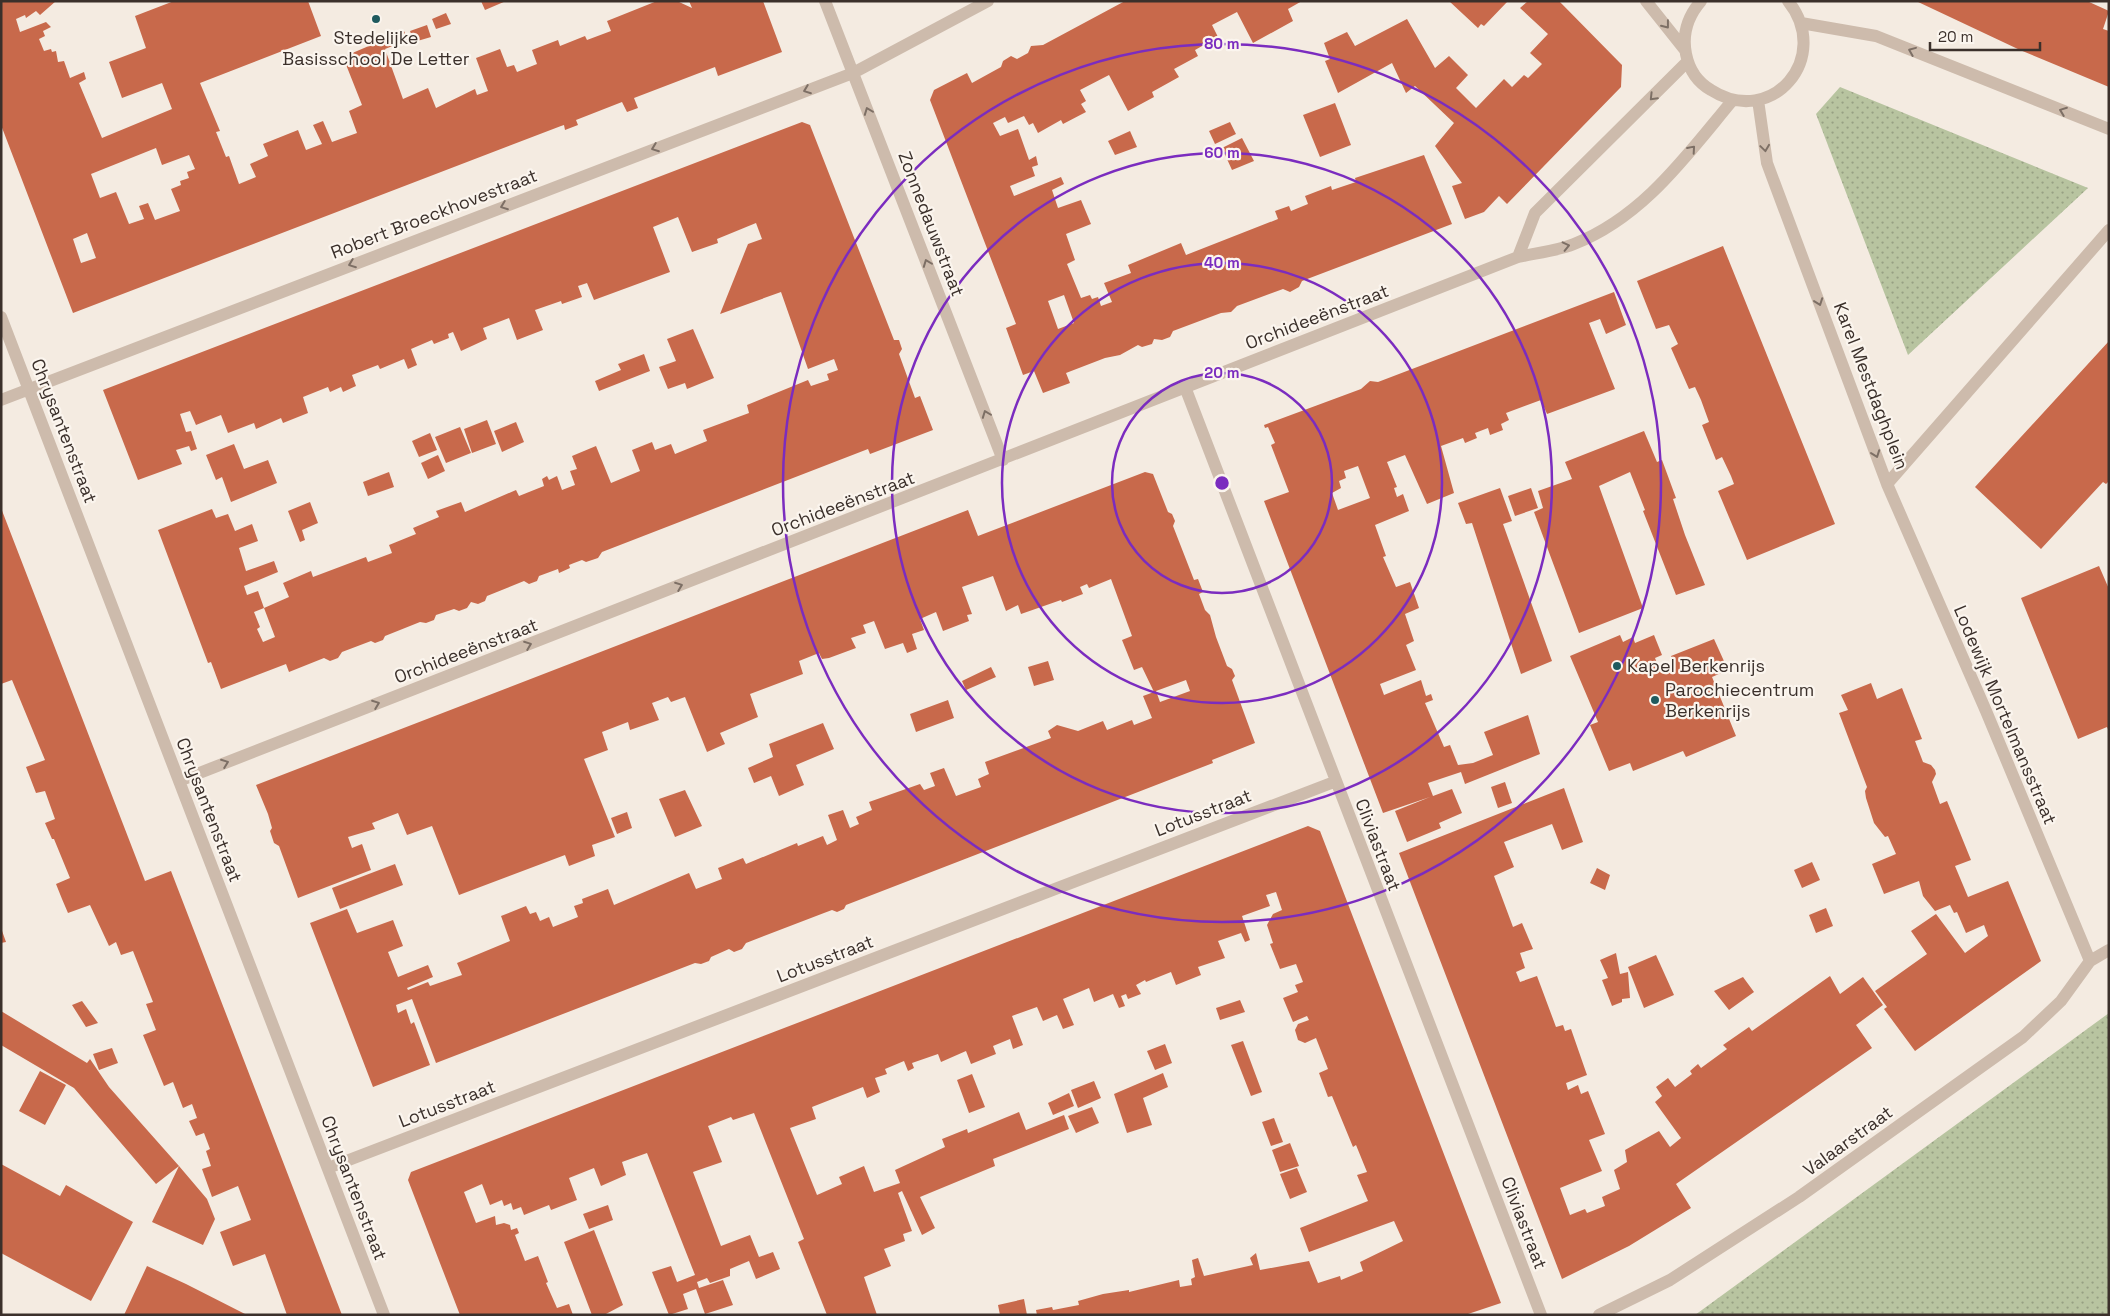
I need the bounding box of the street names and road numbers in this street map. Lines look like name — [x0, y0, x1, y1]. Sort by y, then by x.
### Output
street label: Zonnedauwstraat — [893, 148, 970, 300]
street label: Robert Broeckhovestraat — [327, 164, 540, 264]
street label: Orchideeënstraat — [1242, 279, 1392, 354]
street label: Karel Mestdaghplein — [1829, 299, 1914, 473]
street label: Chrysantenstraat — [26, 355, 103, 506]
street label: Orchideeënstraat — [768, 466, 918, 541]
street label: Lodewijk Mortelmansstraat — [1949, 602, 2062, 828]
street label: Orchideeënstraat — [391, 613, 541, 688]
street label: Chrysantenstraat — [171, 734, 248, 885]
street label: Lotusstraat — [1151, 784, 1254, 842]
street label: Cliviastraat — [1350, 795, 1407, 894]
street label: Lotusstraat — [773, 930, 876, 988]
street label: Lotusstraat — [395, 1075, 498, 1133]
street label: Valaarstraat — [1798, 1100, 1897, 1181]
street label: Chrysantenstraat — [316, 1112, 393, 1263]
street label: Cliviastraat — [1496, 1173, 1553, 1272]

